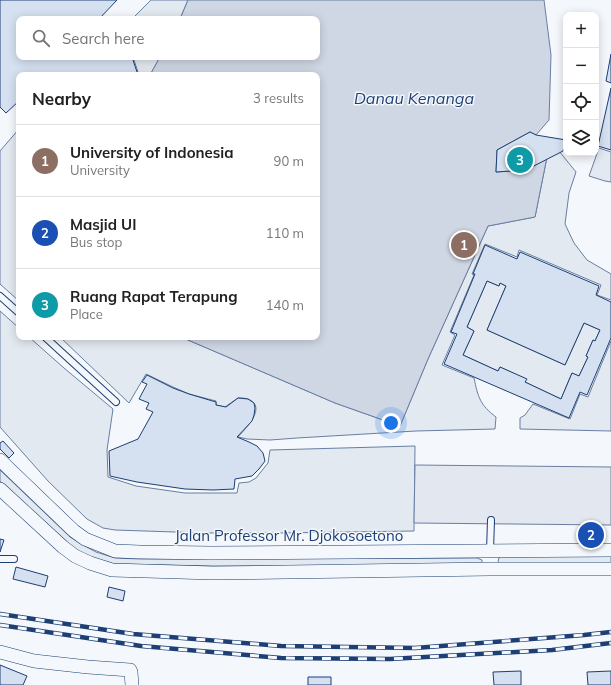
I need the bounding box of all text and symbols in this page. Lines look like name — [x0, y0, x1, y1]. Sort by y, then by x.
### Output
map controls — [563, 12, 599, 156]
button: + — [563, 12, 599, 48]
search box — [16, 16, 320, 60]
icon: search — [30, 27, 52, 49]
text: Search here — [62, 29, 144, 48]
button: − — [563, 48, 599, 84]
button: locate — [563, 84, 599, 120]
text: Nearby — [32, 88, 91, 109]
water label: Danau Kenanga — [354, 88, 475, 108]
text: 3 results — [253, 90, 304, 106]
button: layers — [563, 120, 599, 156]
text: University of Indonesia — [70, 143, 234, 162]
pin: 3 — [507, 145, 533, 175]
text: 1 — [41, 153, 49, 169]
text: 90 m — [274, 153, 304, 169]
text: University — [70, 162, 130, 178]
text: Masjid UI — [70, 215, 136, 234]
text: 2 — [41, 225, 49, 241]
text: 110 m — [266, 225, 304, 241]
pin: 1 — [451, 230, 477, 260]
text: Bus stop — [70, 234, 122, 250]
text: Ruang Rapat Terapung — [70, 287, 237, 306]
text: 3 — [41, 297, 49, 313]
text: 140 m — [266, 297, 304, 313]
text: Place — [70, 306, 103, 322]
your location — [381, 413, 401, 433]
pin: 2 — [578, 520, 604, 550]
street label: Jalan Professor Mr. Djokosoetono — [175, 526, 403, 545]

